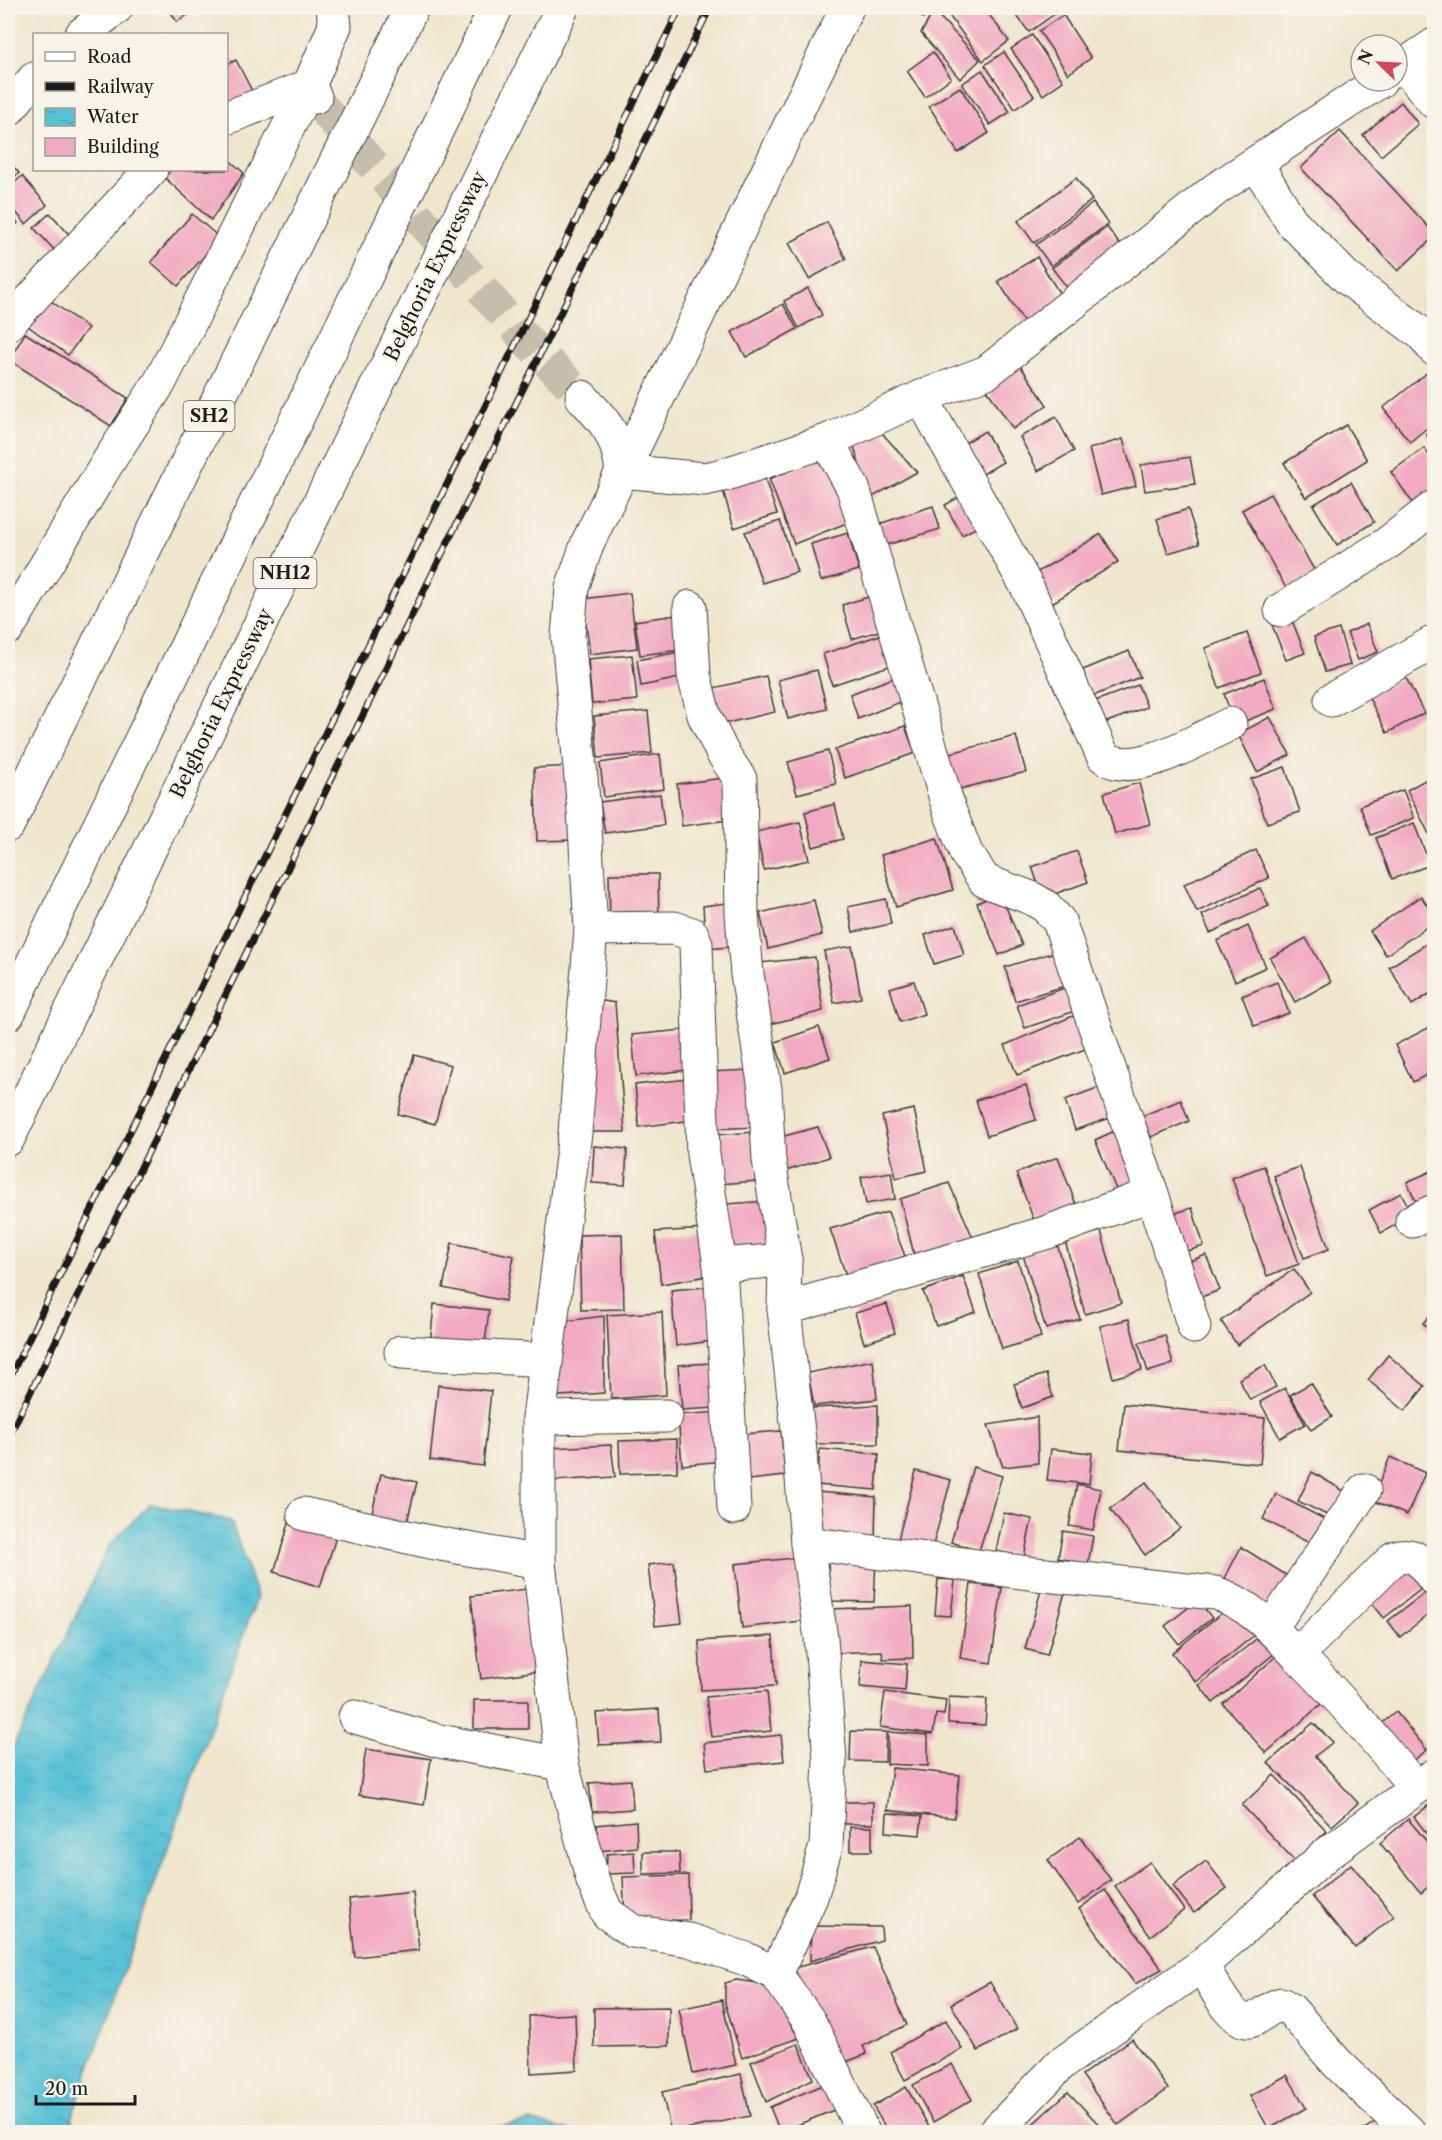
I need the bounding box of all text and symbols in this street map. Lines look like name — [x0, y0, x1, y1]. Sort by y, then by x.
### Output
legend — [33, 33, 228, 171]
north arrow — [1349, 33, 1409, 93]
text: Road — [87, 46, 132, 68]
text: N — [1353, 46, 1377, 67]
text: Railway — [87, 76, 155, 98]
text: Water — [86, 106, 139, 128]
text: Building — [87, 136, 159, 158]
street label: Belghoria Expressway — [379, 166, 492, 365]
road number: SH2 — [184, 401, 234, 431]
road number: NH12 — [254, 558, 316, 588]
street label: Belghoria Expressway — [165, 603, 278, 802]
scale bar — [36, 2068, 135, 2106]
text: 20 m — [45, 2078, 89, 2100]

